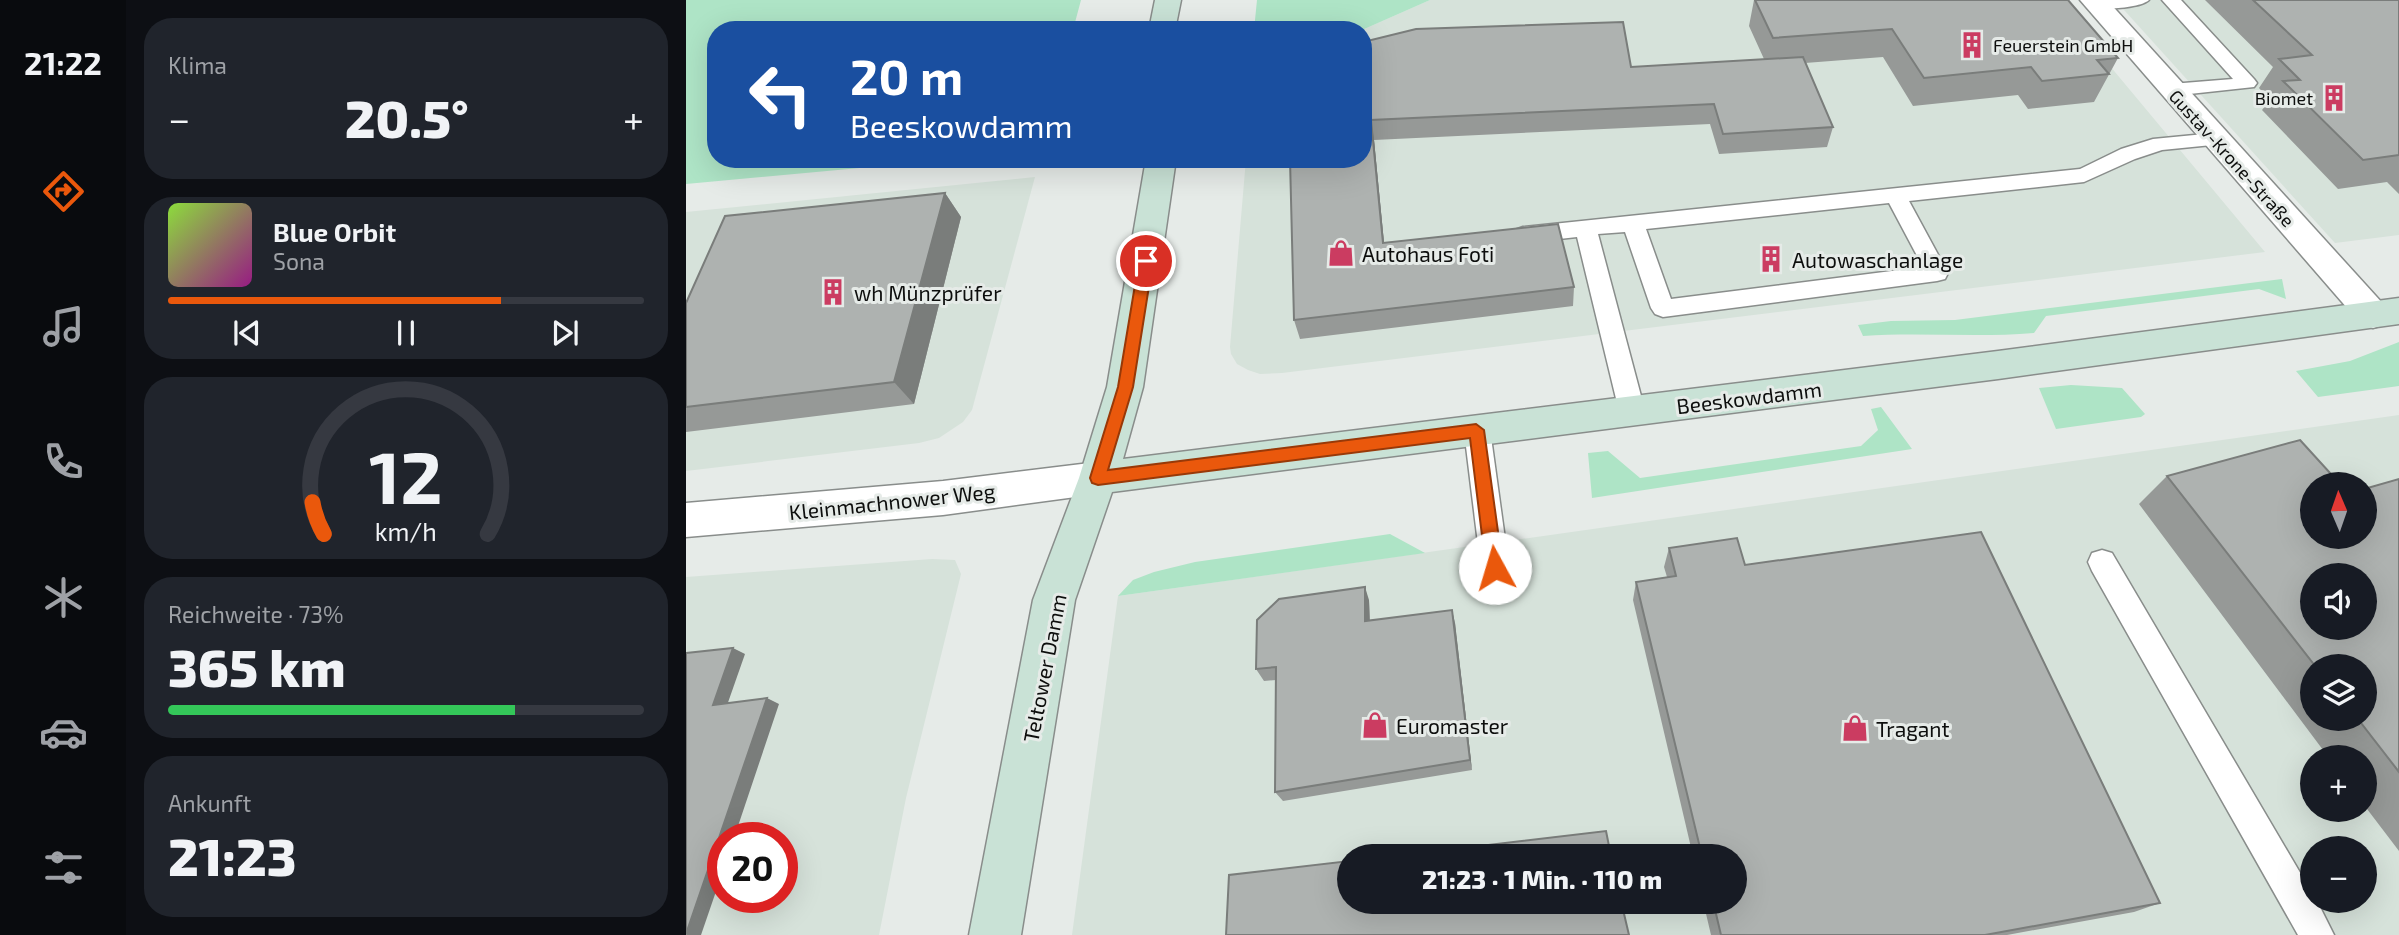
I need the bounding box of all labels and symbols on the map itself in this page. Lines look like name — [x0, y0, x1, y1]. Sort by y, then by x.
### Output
building icon: Feuerstein GmbH — [1957, 30, 1987, 60]
place label: Feuerstein GmbH — [1993, 34, 2133, 56]
building icon: Biomet — [2319, 83, 2349, 113]
street label: Gustav-Krone-Straße — [2165, 85, 2299, 231]
place label: Biomet — [2255, 87, 2313, 109]
pin — [1116, 231, 1176, 291]
shop icon: Autohaus Foti — [1326, 238, 1356, 268]
place label: Autohaus Foti — [1362, 241, 1494, 266]
building icon: Autowaschanlage — [1756, 244, 1786, 274]
place label: Autowaschanlage — [1792, 247, 1963, 272]
building icon: wh Münzprüfer — [818, 277, 848, 307]
place label: wh Münzprüfer — [854, 280, 1002, 305]
street label: Beeskowdamm — [1675, 376, 1823, 418]
north arrow — [2300, 472, 2376, 550]
street label: Kleinmachnower Weg — [788, 478, 997, 524]
position arrow — [1458, 531, 1532, 605]
street label: Teltower Damm — [1017, 592, 1071, 744]
shop icon: Euromaster — [1360, 710, 1390, 740]
place label: Euromaster — [1396, 713, 1509, 738]
shop icon: Tragant — [1840, 713, 1870, 743]
place label: Tragant — [1876, 716, 1950, 741]
speed limit sign: 20 — [707, 822, 798, 913]

